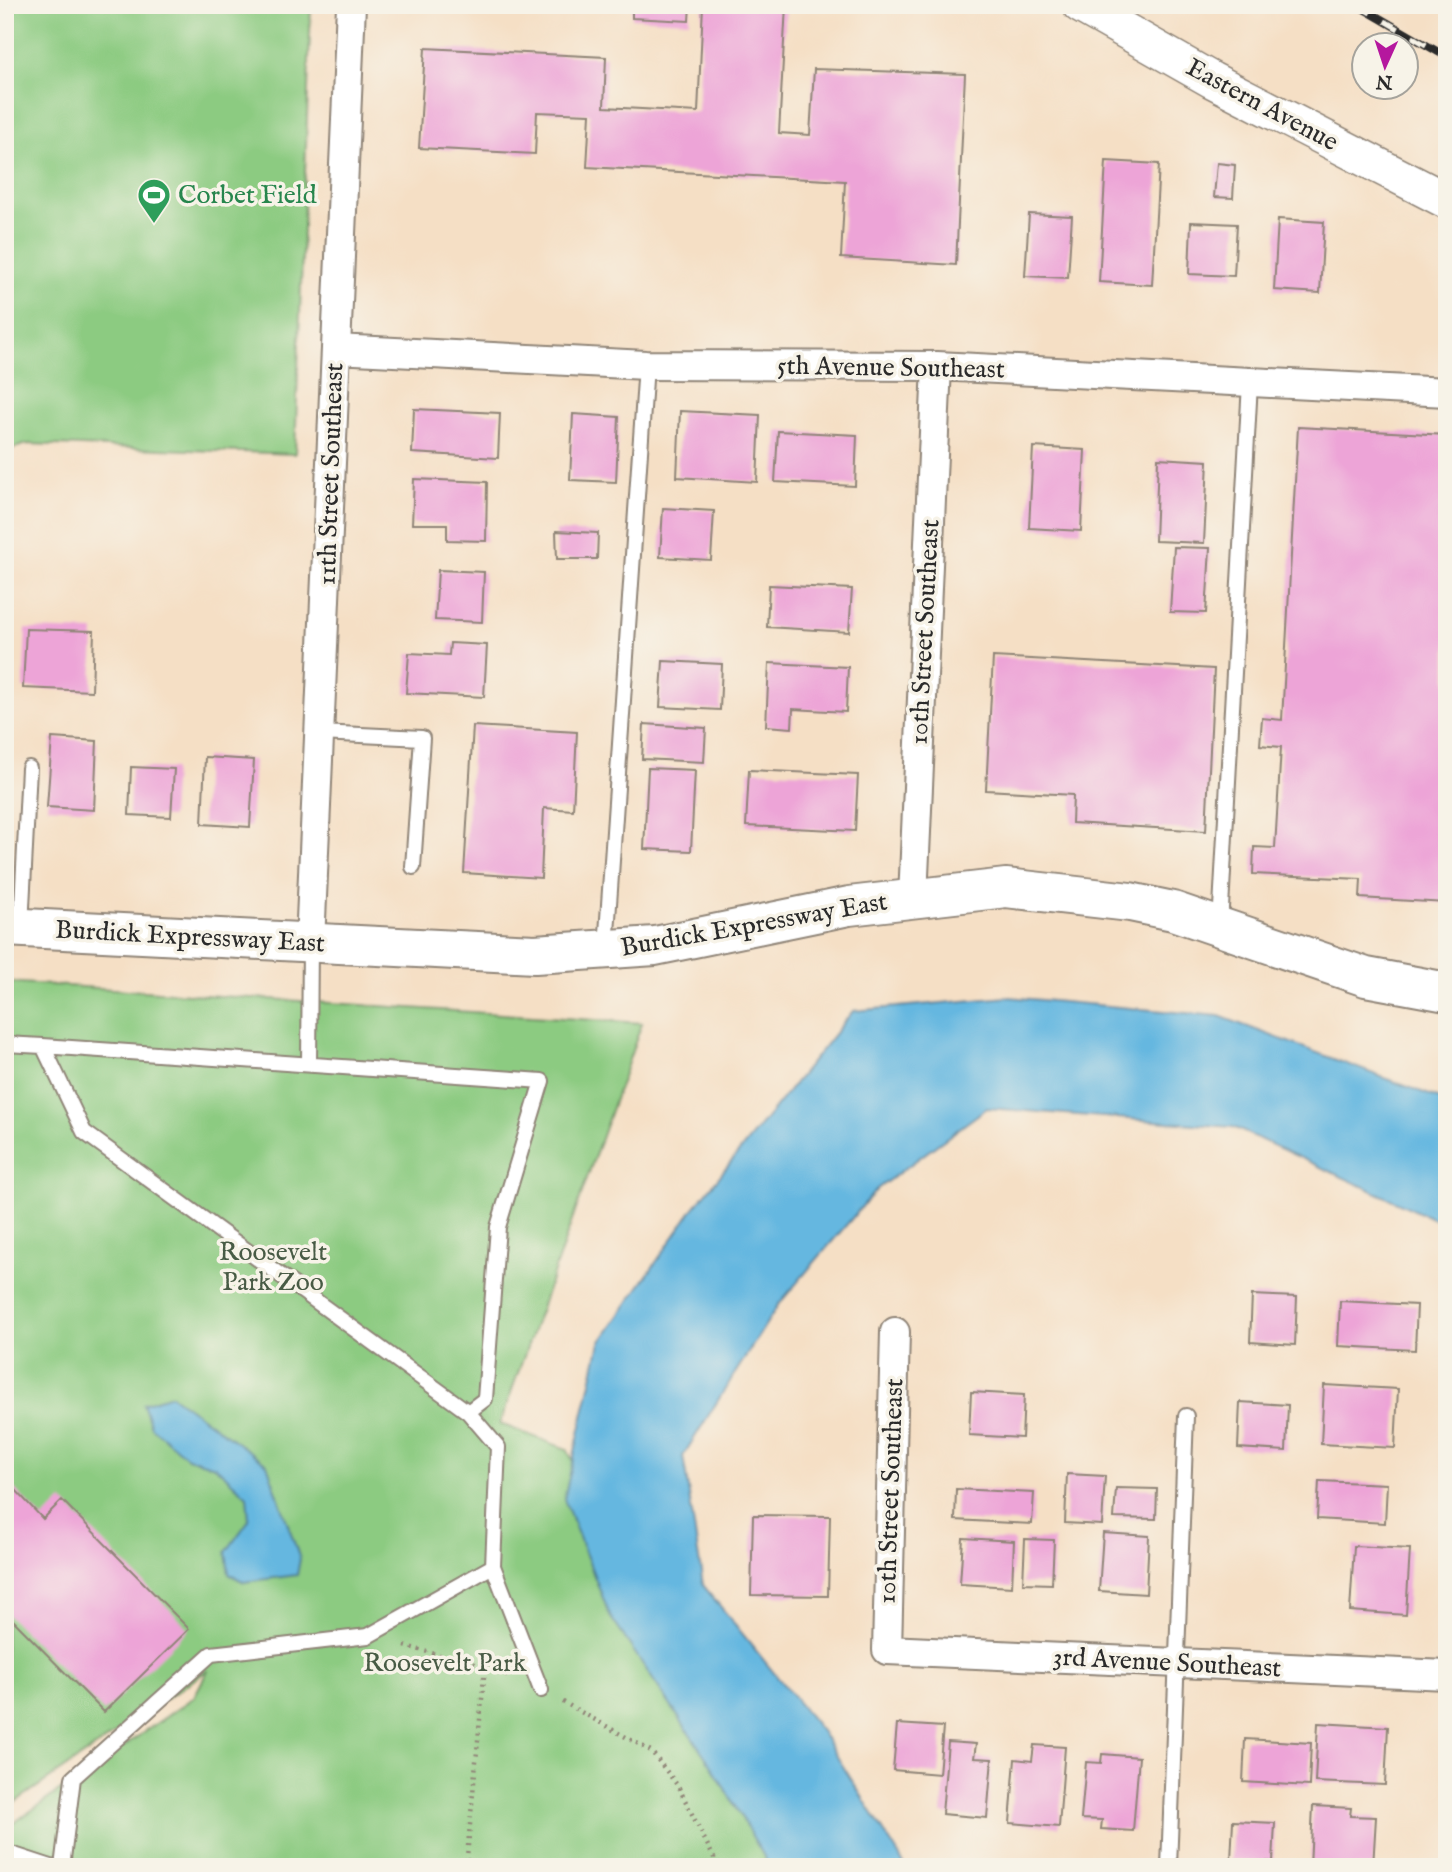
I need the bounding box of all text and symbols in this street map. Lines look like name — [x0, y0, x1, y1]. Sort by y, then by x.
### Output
north arrow — [1350, 32, 1420, 102]
street label: Eastern Avenue — [1180, 51, 1344, 159]
text: N — [1375, 69, 1394, 93]
sports icon: Corbet Field — [135, 176, 173, 225]
place label: Corbet Field — [178, 179, 317, 212]
street label: 5th Avenue Southeast — [777, 350, 1005, 386]
street label: 11th Street Southeast — [311, 362, 351, 586]
street label: 10th Street Southeast — [903, 518, 947, 746]
street label: Burdick Expressway East — [618, 885, 890, 965]
street label: Burdick Expressway East — [54, 913, 326, 961]
park label: Roosevelt Park Zoo — [219, 1236, 327, 1299]
street label: 10th Street Southeast — [871, 1378, 911, 1604]
street label: 3rd Avenue Southeast — [1052, 1641, 1282, 1685]
park label: Roosevelt Park — [363, 1647, 528, 1680]

